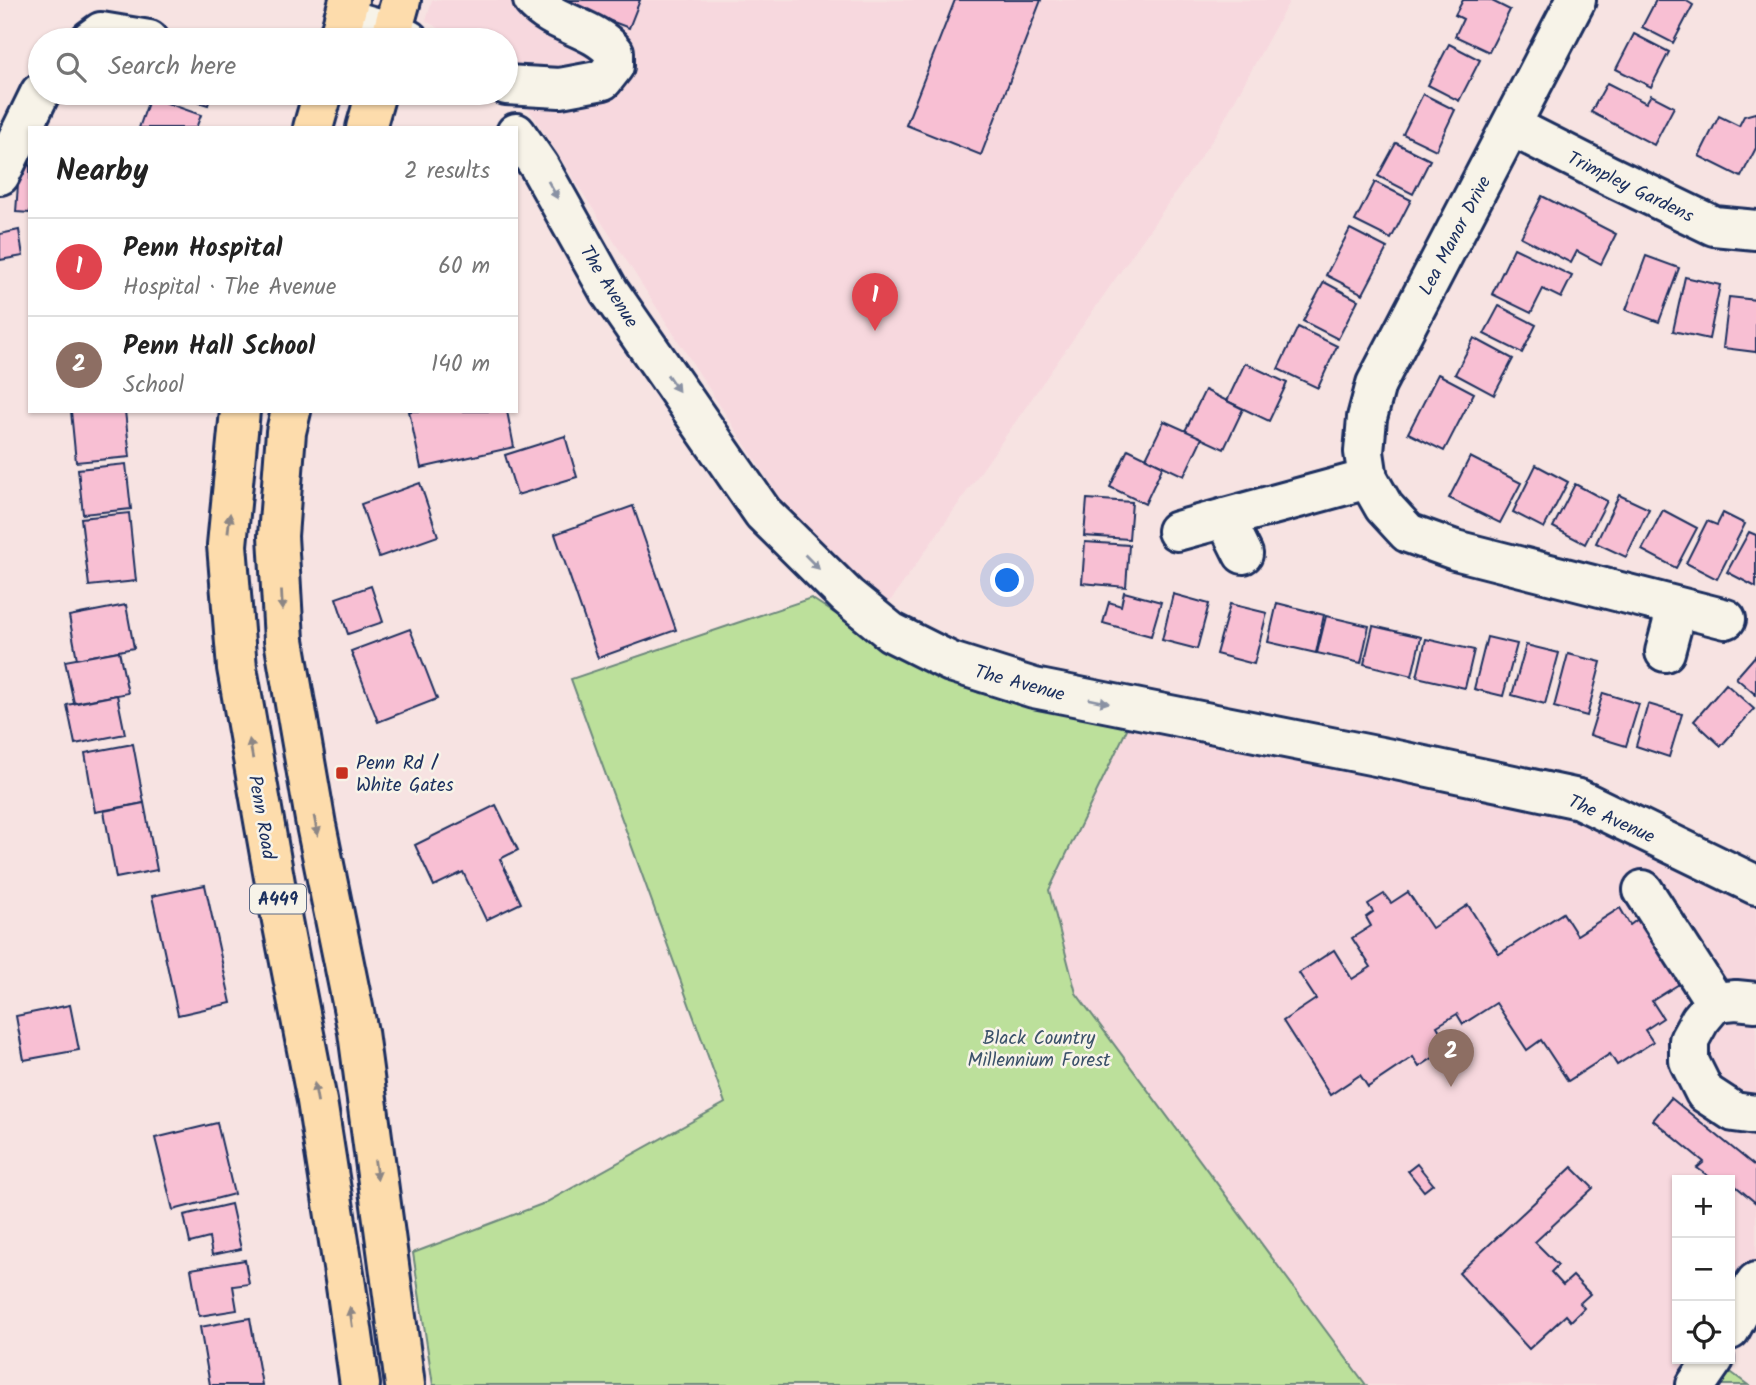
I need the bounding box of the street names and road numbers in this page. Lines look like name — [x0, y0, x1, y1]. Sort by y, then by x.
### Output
street label: Trimpley Gardens — [1562, 144, 1699, 232]
street label: Lea Manor Drive — [1412, 170, 1500, 301]
street label: The Avenue — [571, 240, 646, 335]
street label: The Avenue — [971, 657, 1068, 710]
street label: Penn Road — [239, 773, 283, 862]
street label: The Avenue — [1563, 787, 1660, 853]
road number: A449 — [250, 884, 306, 914]

